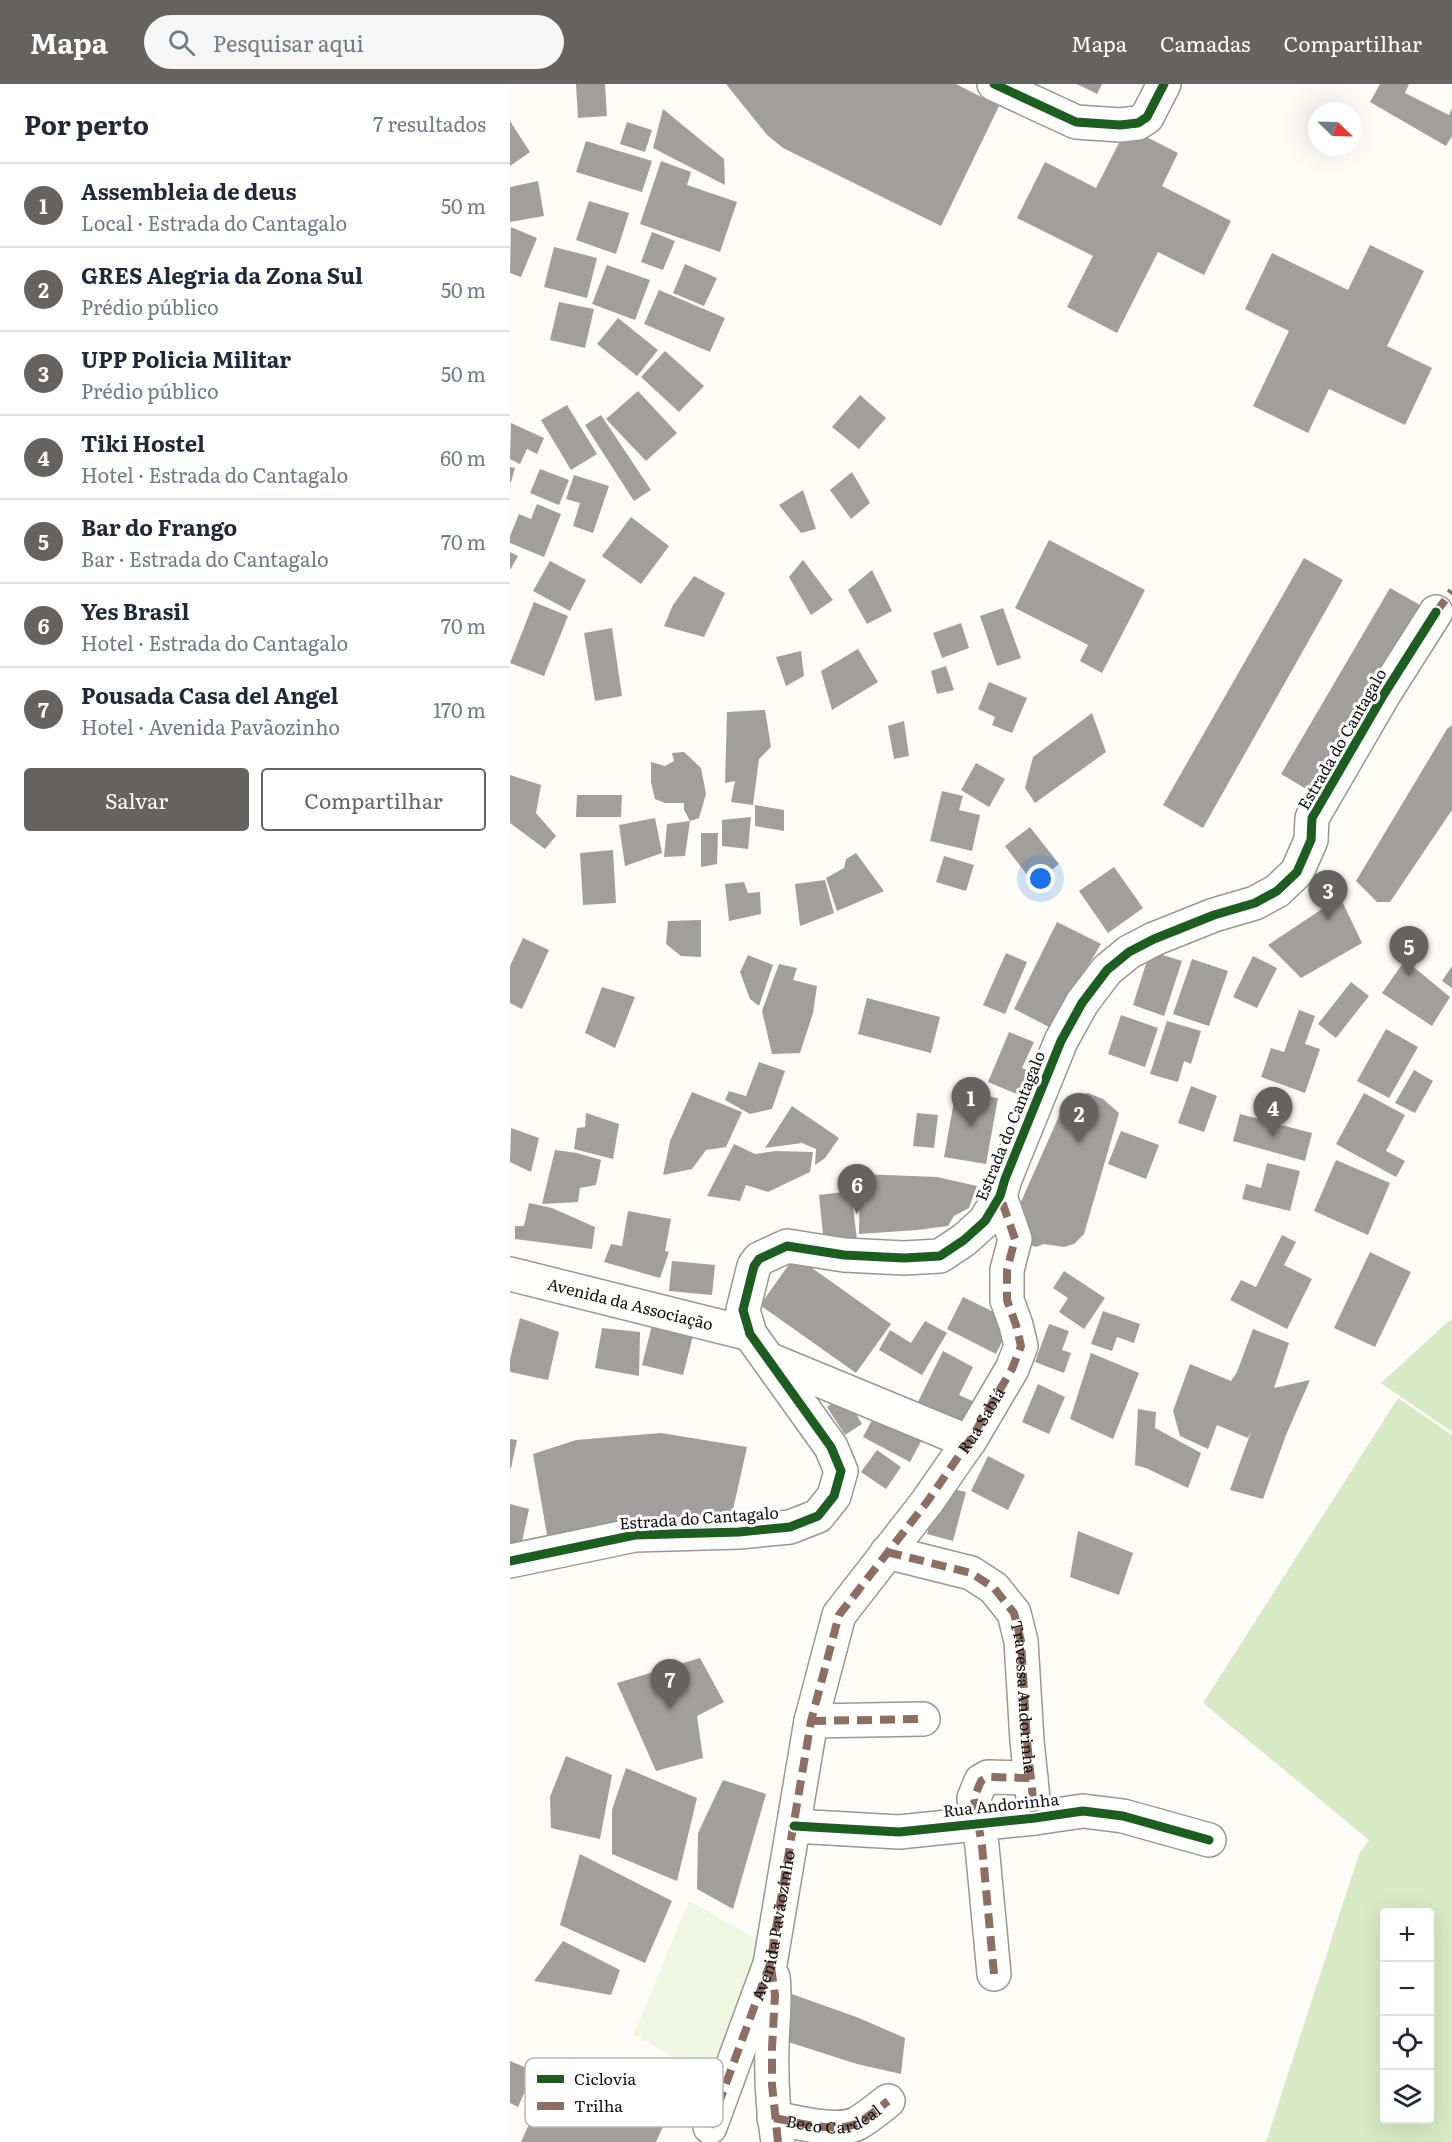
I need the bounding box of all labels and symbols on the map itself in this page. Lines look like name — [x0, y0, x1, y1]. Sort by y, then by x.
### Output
north arrow — [1308, 102, 1362, 156]
street label: Estrada do Cantagalo — [1291, 663, 1391, 814]
your location — [1026, 864, 1055, 893]
pin: 3 — [1308, 870, 1348, 920]
pin: 5 — [1390, 926, 1428, 976]
street label: Estrada do Cantagalo — [968, 1047, 1050, 1204]
pin: 1 — [952, 1078, 990, 1127]
pin: 4 — [1254, 1088, 1293, 1137]
pin: 2 — [1060, 1094, 1098, 1143]
pin: 6 — [838, 1164, 876, 1214]
street label: Avenida da Associação — [545, 1271, 716, 1335]
street label: Rua Sabiá — [951, 1382, 1010, 1458]
street label: Estrada do Cantagalo — [618, 1499, 779, 1535]
street label: Travessa Andorinha — [1005, 1618, 1043, 1775]
pin: 7 — [650, 1660, 690, 1709]
street label: Rua Andorinha — [942, 1786, 1060, 1822]
street label: Avenida Pavãozinho — [745, 1848, 800, 2004]
legend — [525, 2058, 723, 2127]
text: Ciclovia — [574, 2066, 637, 2090]
text: Trilha — [574, 2093, 623, 2117]
street label: Beco Cardeal — [784, 2098, 886, 2139]

